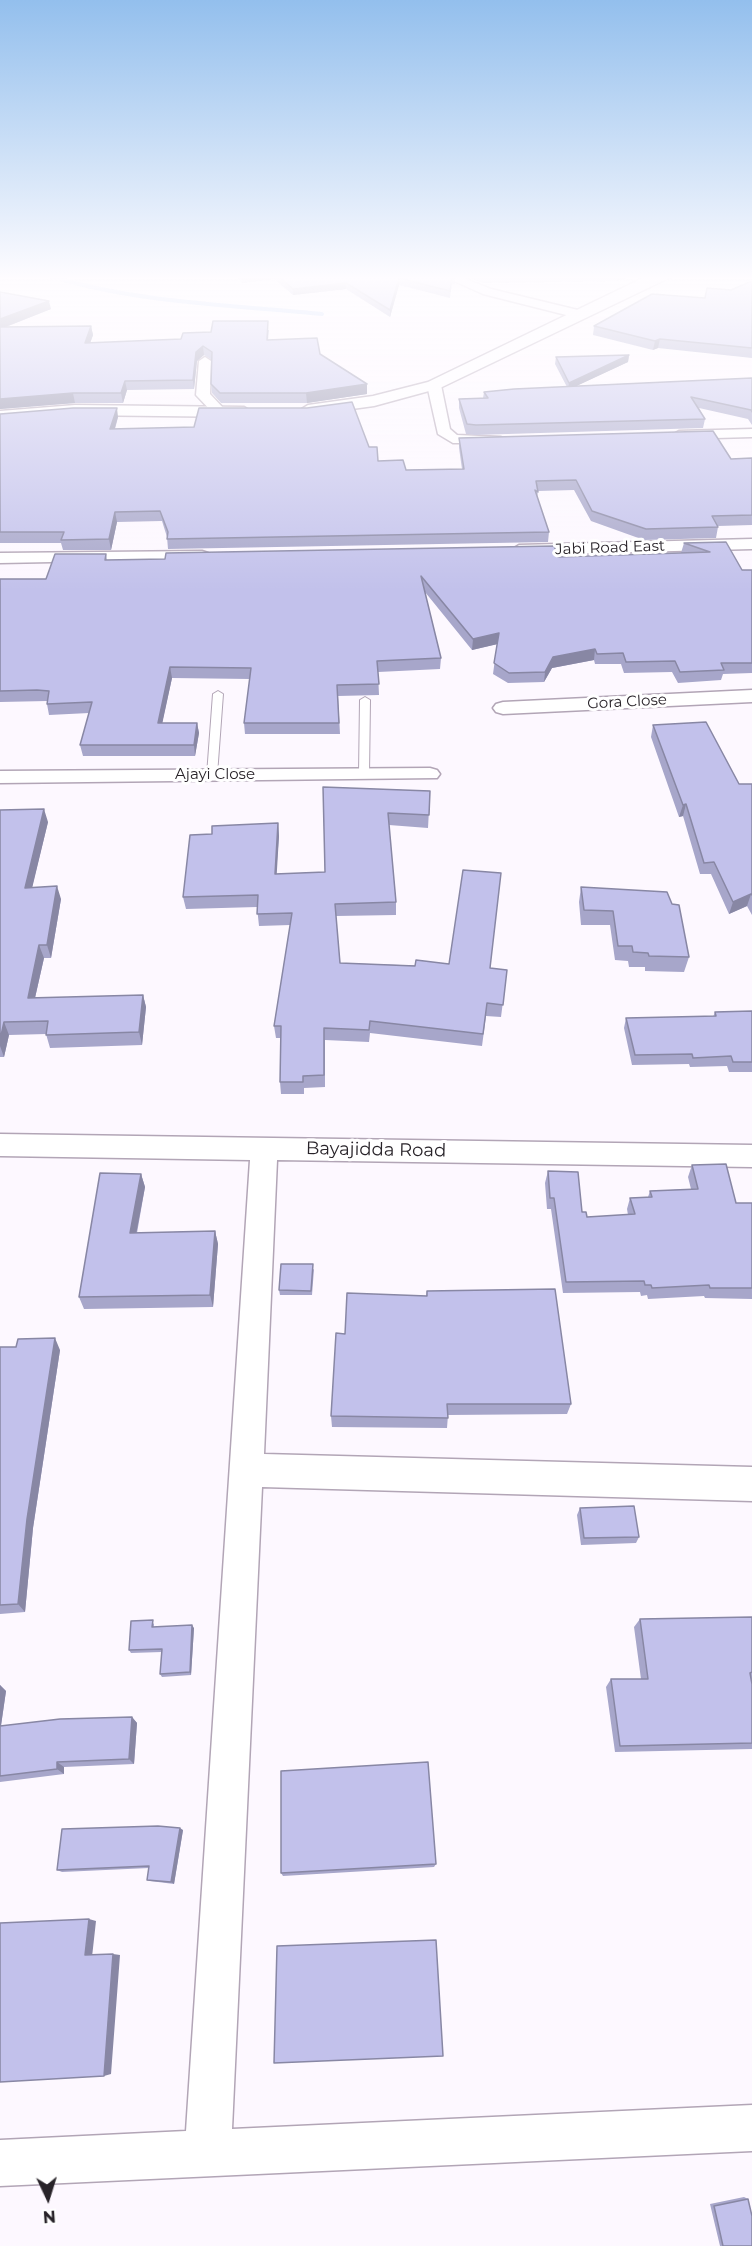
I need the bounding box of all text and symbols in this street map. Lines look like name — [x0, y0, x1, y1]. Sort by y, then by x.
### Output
street label: Jabi Road East — [555, 537, 665, 559]
street label: Gora Close — [587, 691, 667, 713]
street label: Ajayi Close — [175, 766, 255, 784]
street label: Bayajidda Road — [306, 1138, 446, 1162]
north arrow — [18, 2168, 78, 2228]
text: N — [42, 2207, 56, 2226]

